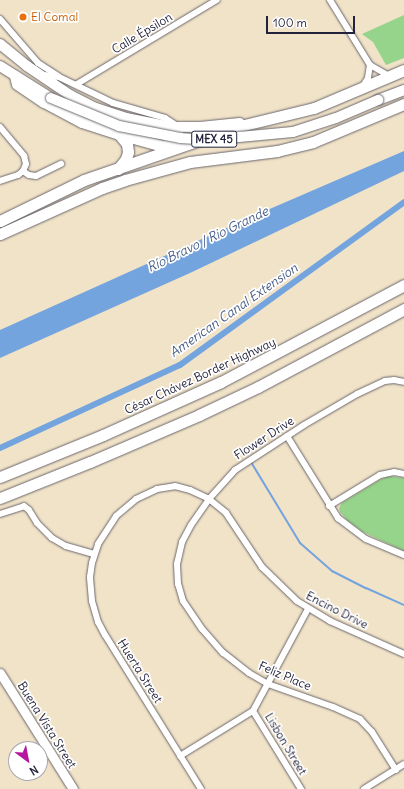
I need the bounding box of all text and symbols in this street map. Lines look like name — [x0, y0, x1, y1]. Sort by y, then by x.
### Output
scale bar — [268, 8, 357, 34]
street label: Calle Épsilon — [109, 9, 175, 57]
place label: El Comal — [31, 10, 78, 24]
marker: El Comal — [18, 12, 28, 22]
text: 100 m — [273, 15, 307, 30]
road number: MEX 45 — [191, 130, 237, 148]
water label: Río Bravo / Rio Grande — [145, 204, 271, 276]
water label: American Canal Extension — [167, 261, 301, 361]
street label: César Chávez Border Highway — [122, 335, 278, 417]
street label: Flower Drive — [231, 413, 297, 463]
street label: Encino Drive — [304, 588, 370, 632]
street label: Huerta Street — [115, 636, 165, 706]
street label: Feliz Place — [257, 659, 313, 693]
street label: Buena Vista Street — [15, 679, 79, 771]
street label: Lisbon Street — [262, 710, 310, 778]
north arrow — [8, 741, 48, 781]
text: N — [27, 762, 41, 778]

